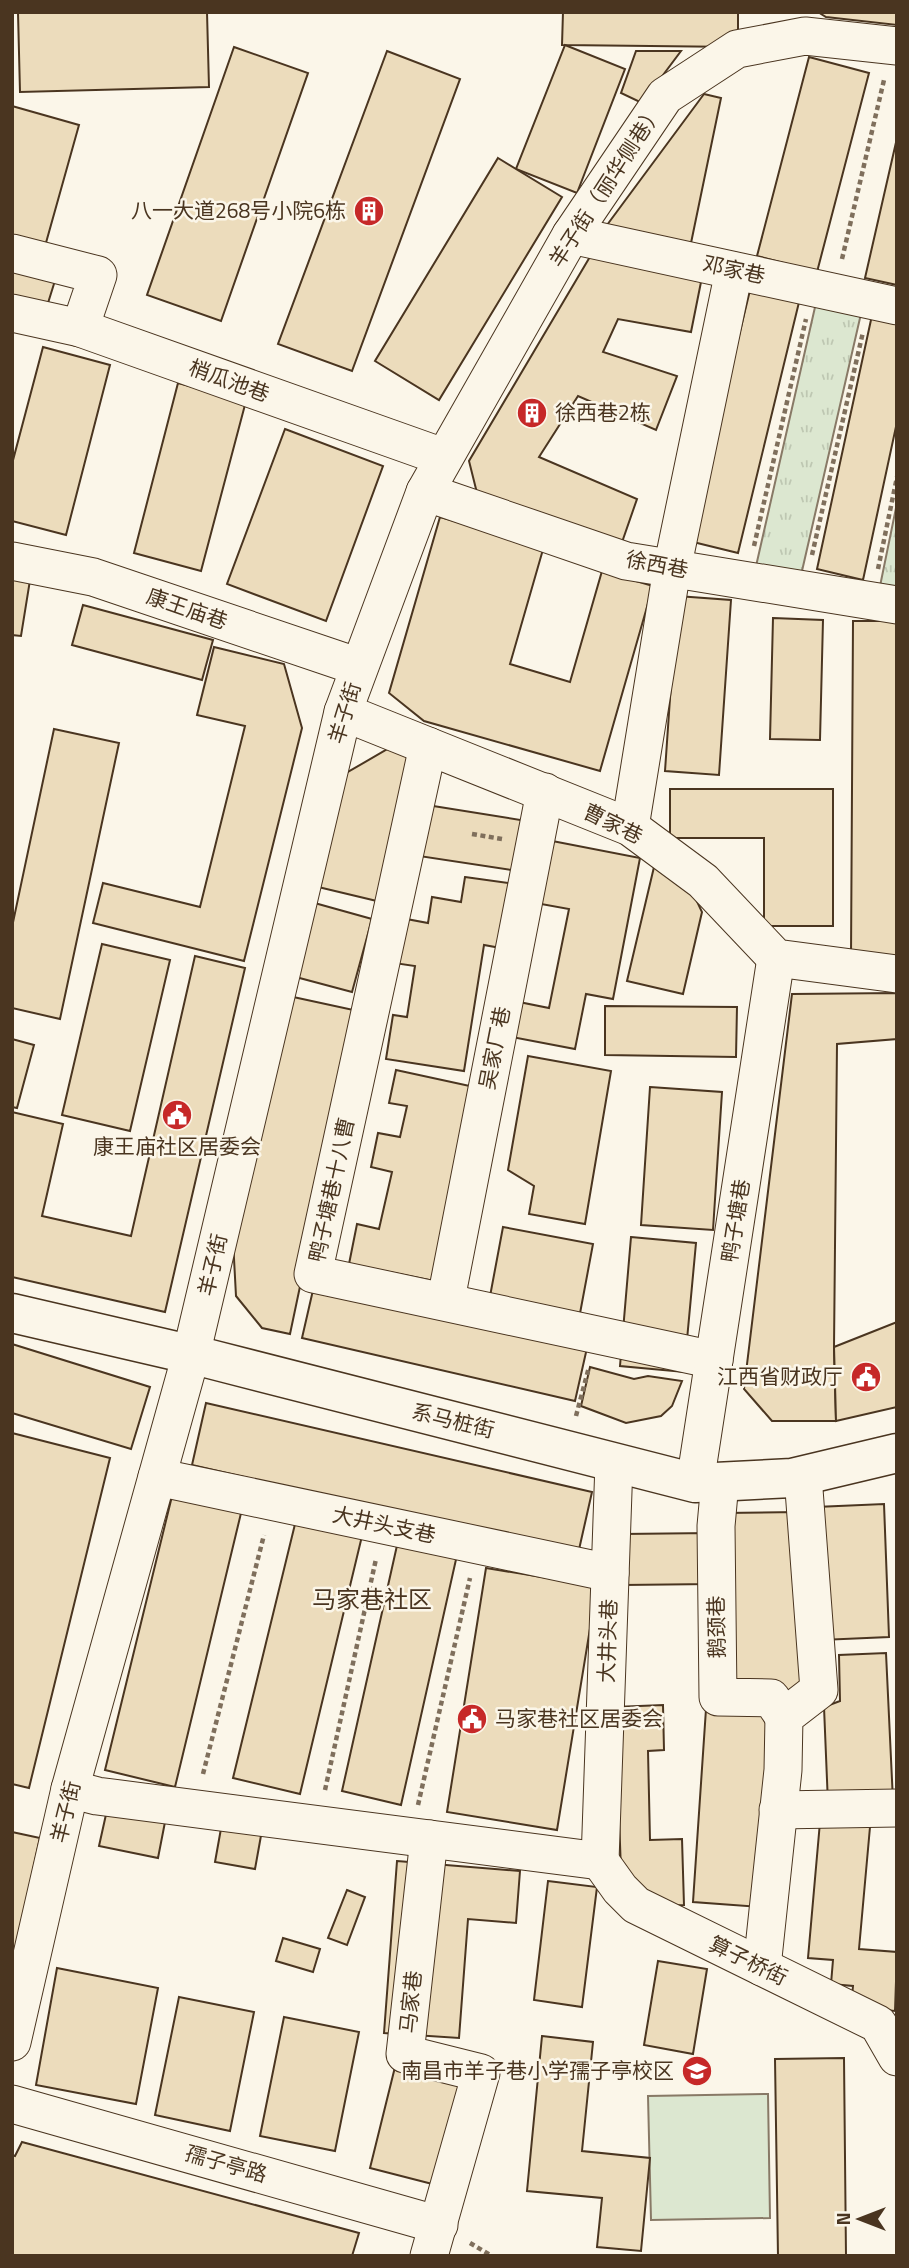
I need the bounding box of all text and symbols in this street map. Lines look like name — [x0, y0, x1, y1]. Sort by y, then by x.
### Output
street label: 羊子街（丽华侧巷） — [540, 97, 670, 273]
place label: 八一大道268号小院6栋 — [131, 194, 346, 226]
building icon: 八一大道268号小院6栋 — [352, 194, 386, 228]
street label: 邓家巷 — [700, 247, 768, 291]
street label: 梢瓜池巷 — [184, 351, 274, 409]
building icon: 徐西巷2栋 — [515, 396, 549, 430]
place label: 徐西巷2栋 — [555, 396, 651, 428]
street label: 徐西巷 — [623, 542, 691, 586]
street label: 康王庙巷 — [142, 579, 232, 637]
street label: 羊子街 — [320, 678, 369, 748]
street label: 曹家巷 — [578, 795, 649, 851]
street label: 吴家厂巷 — [470, 1004, 518, 1092]
public building icon: 康王庙社区居委会 — [160, 1098, 194, 1132]
street label: 鸭子塘巷十八曹 — [300, 1115, 362, 1265]
place label: 康王庙社区居委会 — [93, 1130, 261, 1162]
street label: 鸭子塘巷 — [713, 1177, 757, 1265]
street label: 羊子街 — [189, 1230, 235, 1299]
place label: 江西省财政厅 — [717, 1360, 843, 1392]
public building icon: 江西省财政厅 — [849, 1360, 883, 1394]
street label: 系马桩街 — [409, 1394, 498, 1446]
street label: 大井头支巷 — [330, 1497, 439, 1551]
district label: 马家巷社区 — [312, 1581, 432, 1617]
street label: 鹅颈巷 — [699, 1595, 733, 1659]
street label: 大井头巷 — [590, 1598, 624, 1683]
public building icon: 马家巷社区居委会 — [455, 1702, 489, 1736]
place label: 马家巷社区居委会 — [495, 1702, 663, 1734]
street label: 羊子街 — [42, 1777, 88, 1846]
street label: 算子桥街 — [704, 1927, 793, 1993]
street label: 马家巷 — [391, 1969, 429, 2035]
place label: 南昌市羊子巷小学孺子亭校区 — [401, 2054, 674, 2086]
school or university icon: 南昌市羊子巷小学孺子亭校区 — [680, 2054, 714, 2088]
street label: 孺子亭路 — [181, 2136, 271, 2190]
north arrow — [825, 2184, 895, 2254]
text: N — [828, 2212, 857, 2226]

